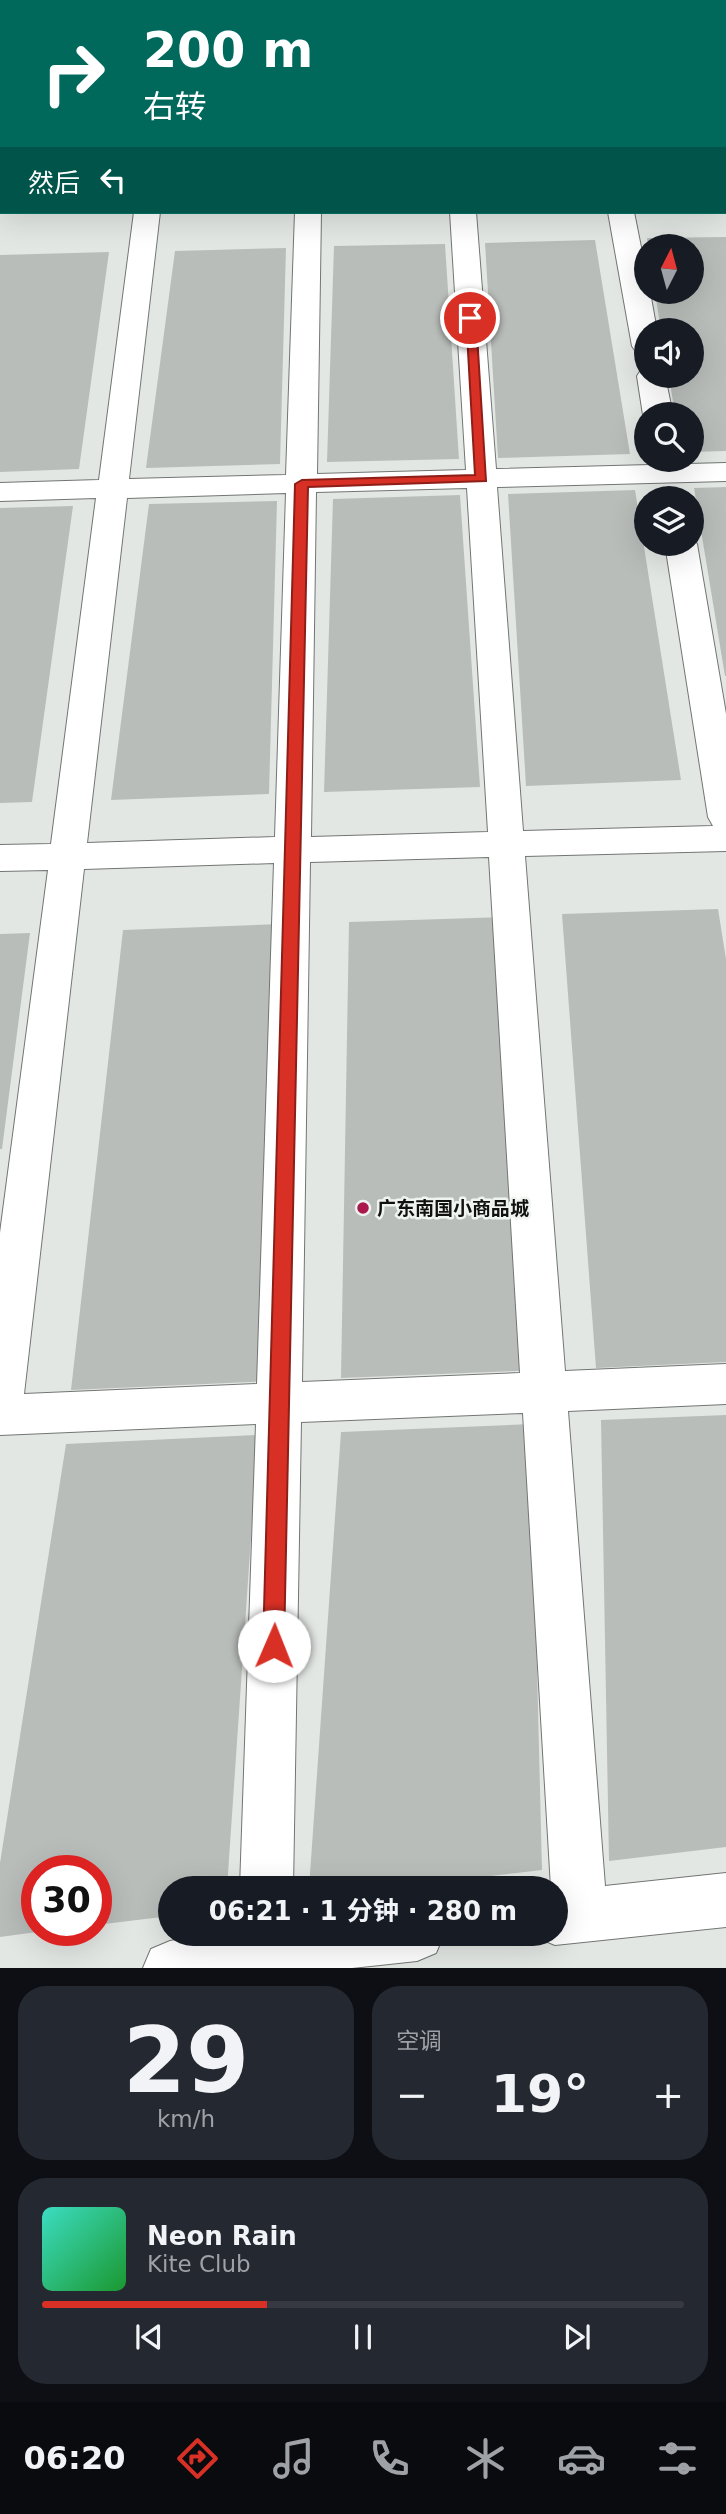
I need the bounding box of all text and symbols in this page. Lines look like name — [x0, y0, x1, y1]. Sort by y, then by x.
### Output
text: 200 m — [143, 22, 313, 79]
icon: right — [28, 28, 119, 119]
text: 右转 — [143, 88, 207, 126]
icon: left — [94, 161, 132, 199]
text: 然后 — [28, 168, 80, 198]
north arrow — [634, 234, 704, 304]
map controls — [634, 234, 704, 556]
pin — [440, 288, 500, 348]
icon: arrive — [451, 299, 489, 337]
button: sound — [634, 318, 704, 388]
button: search — [634, 402, 704, 472]
button: layers — [634, 486, 704, 556]
place label: 广东南国小商品城 — [377, 1197, 529, 1219]
marker: 广东南国小商品城 — [355, 1200, 371, 1216]
position arrow — [237, 1609, 311, 1683]
speed limit sign: 30 — [21, 1855, 112, 1946]
text: 06:21 · 1 分钟 · 280 m — [209, 1896, 517, 1926]
text: 29 — [123, 2008, 249, 2113]
text: 空调 — [396, 2028, 442, 2054]
text: 19° — [491, 2064, 589, 2124]
text: − — [396, 2073, 428, 2117]
text: + — [652, 2073, 684, 2117]
text: km/h — [157, 2106, 215, 2132]
text: Neon Rain — [147, 2221, 297, 2251]
text: Kite Club — [147, 2251, 251, 2277]
icon: previous — [130, 2318, 168, 2356]
icon: pause — [344, 2318, 382, 2356]
icon: next — [558, 2318, 596, 2356]
icon: directions — [173, 2434, 222, 2483]
icon: music — [269, 2434, 318, 2483]
icon: phone — [365, 2434, 414, 2483]
icon: climate — [461, 2434, 510, 2483]
icon: car — [557, 2434, 606, 2483]
icon: filters — [653, 2434, 702, 2483]
text: 06:20 — [24, 2439, 125, 2477]

